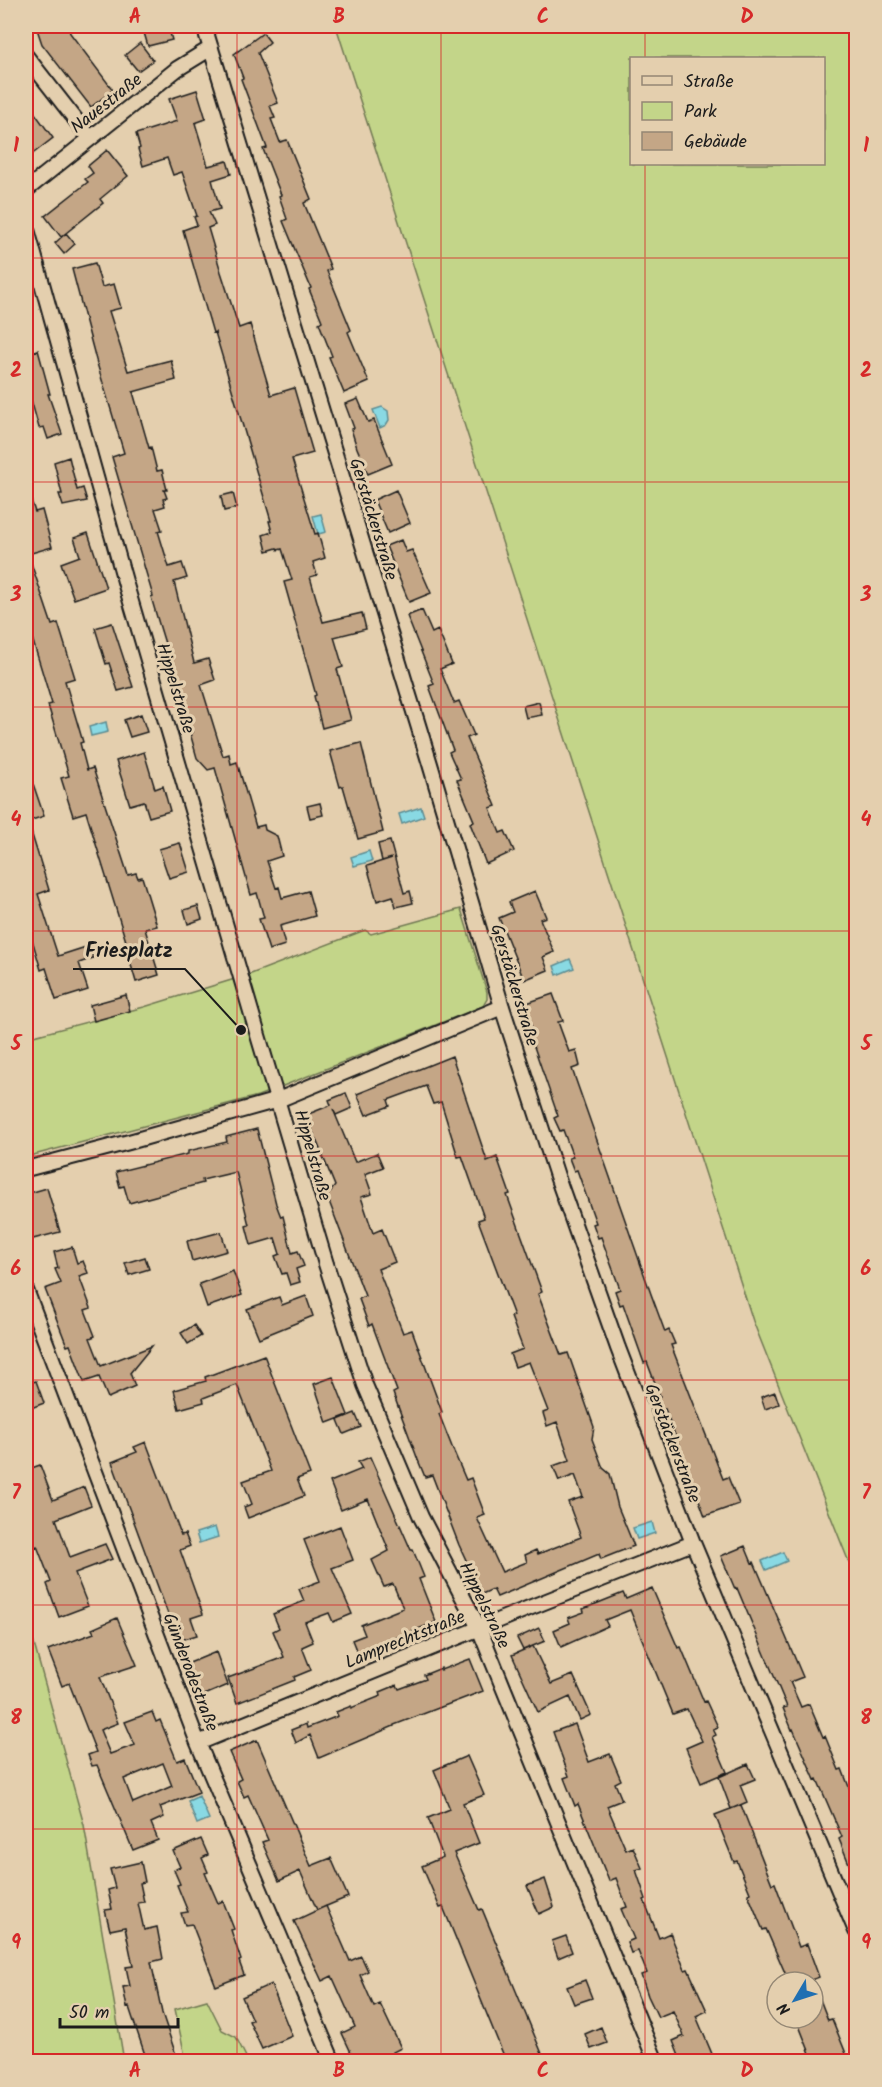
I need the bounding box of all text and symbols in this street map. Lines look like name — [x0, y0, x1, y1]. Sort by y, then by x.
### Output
text: A — [129, 2, 141, 34]
text: B — [333, 2, 345, 34]
text: C — [537, 2, 549, 34]
text: D — [740, 2, 754, 34]
legend — [630, 57, 825, 165]
street label: Nauestraße — [64, 67, 149, 142]
text: Straße — [684, 68, 734, 97]
text: Park — [684, 98, 717, 127]
text: Gebäude — [684, 128, 747, 157]
text: 1 — [13, 131, 19, 163]
text: 1 — [863, 131, 869, 163]
text: 2 — [10, 356, 22, 388]
text: 2 — [860, 356, 872, 388]
street label: Gerstäckerstraße — [340, 455, 405, 584]
text: 3 — [10, 580, 22, 612]
text: 3 — [860, 580, 872, 612]
street label: Hippelstraße — [147, 639, 202, 737]
text: 4 — [11, 805, 22, 837]
text: 4 — [861, 805, 872, 837]
street label: Gerstäckerstraße — [481, 921, 546, 1050]
callout: Friesplatz — [73, 931, 185, 969]
text: Friesplatz — [85, 936, 173, 968]
text: 5 — [10, 1029, 23, 1061]
text: 5 — [860, 1029, 873, 1061]
street label: Hippelstraße — [285, 1106, 338, 1204]
text: 6 — [11, 1254, 22, 1286]
text: 6 — [861, 1254, 872, 1286]
street label: Gerstäckerstraße — [635, 1379, 708, 1508]
text: 7 — [11, 1478, 21, 1510]
text: 7 — [861, 1478, 871, 1510]
street label: Hippelstraße — [450, 1557, 517, 1654]
street label: Lamprechtstraße — [341, 1603, 470, 1678]
street label: Günderodestraße — [154, 1609, 226, 1736]
text: 8 — [10, 1703, 22, 1735]
text: 8 — [860, 1703, 872, 1735]
text: 9 — [11, 1928, 21, 1960]
text: 9 — [861, 1928, 871, 1960]
north arrow — [765, 1970, 825, 2030]
scale bar — [60, 1991, 178, 2029]
text: N — [772, 1997, 797, 2020]
text: 50 m — [69, 1999, 109, 2028]
text: A — [129, 2056, 141, 2087]
text: B — [333, 2056, 345, 2087]
text: C — [537, 2056, 549, 2087]
text: D — [740, 2056, 754, 2087]

